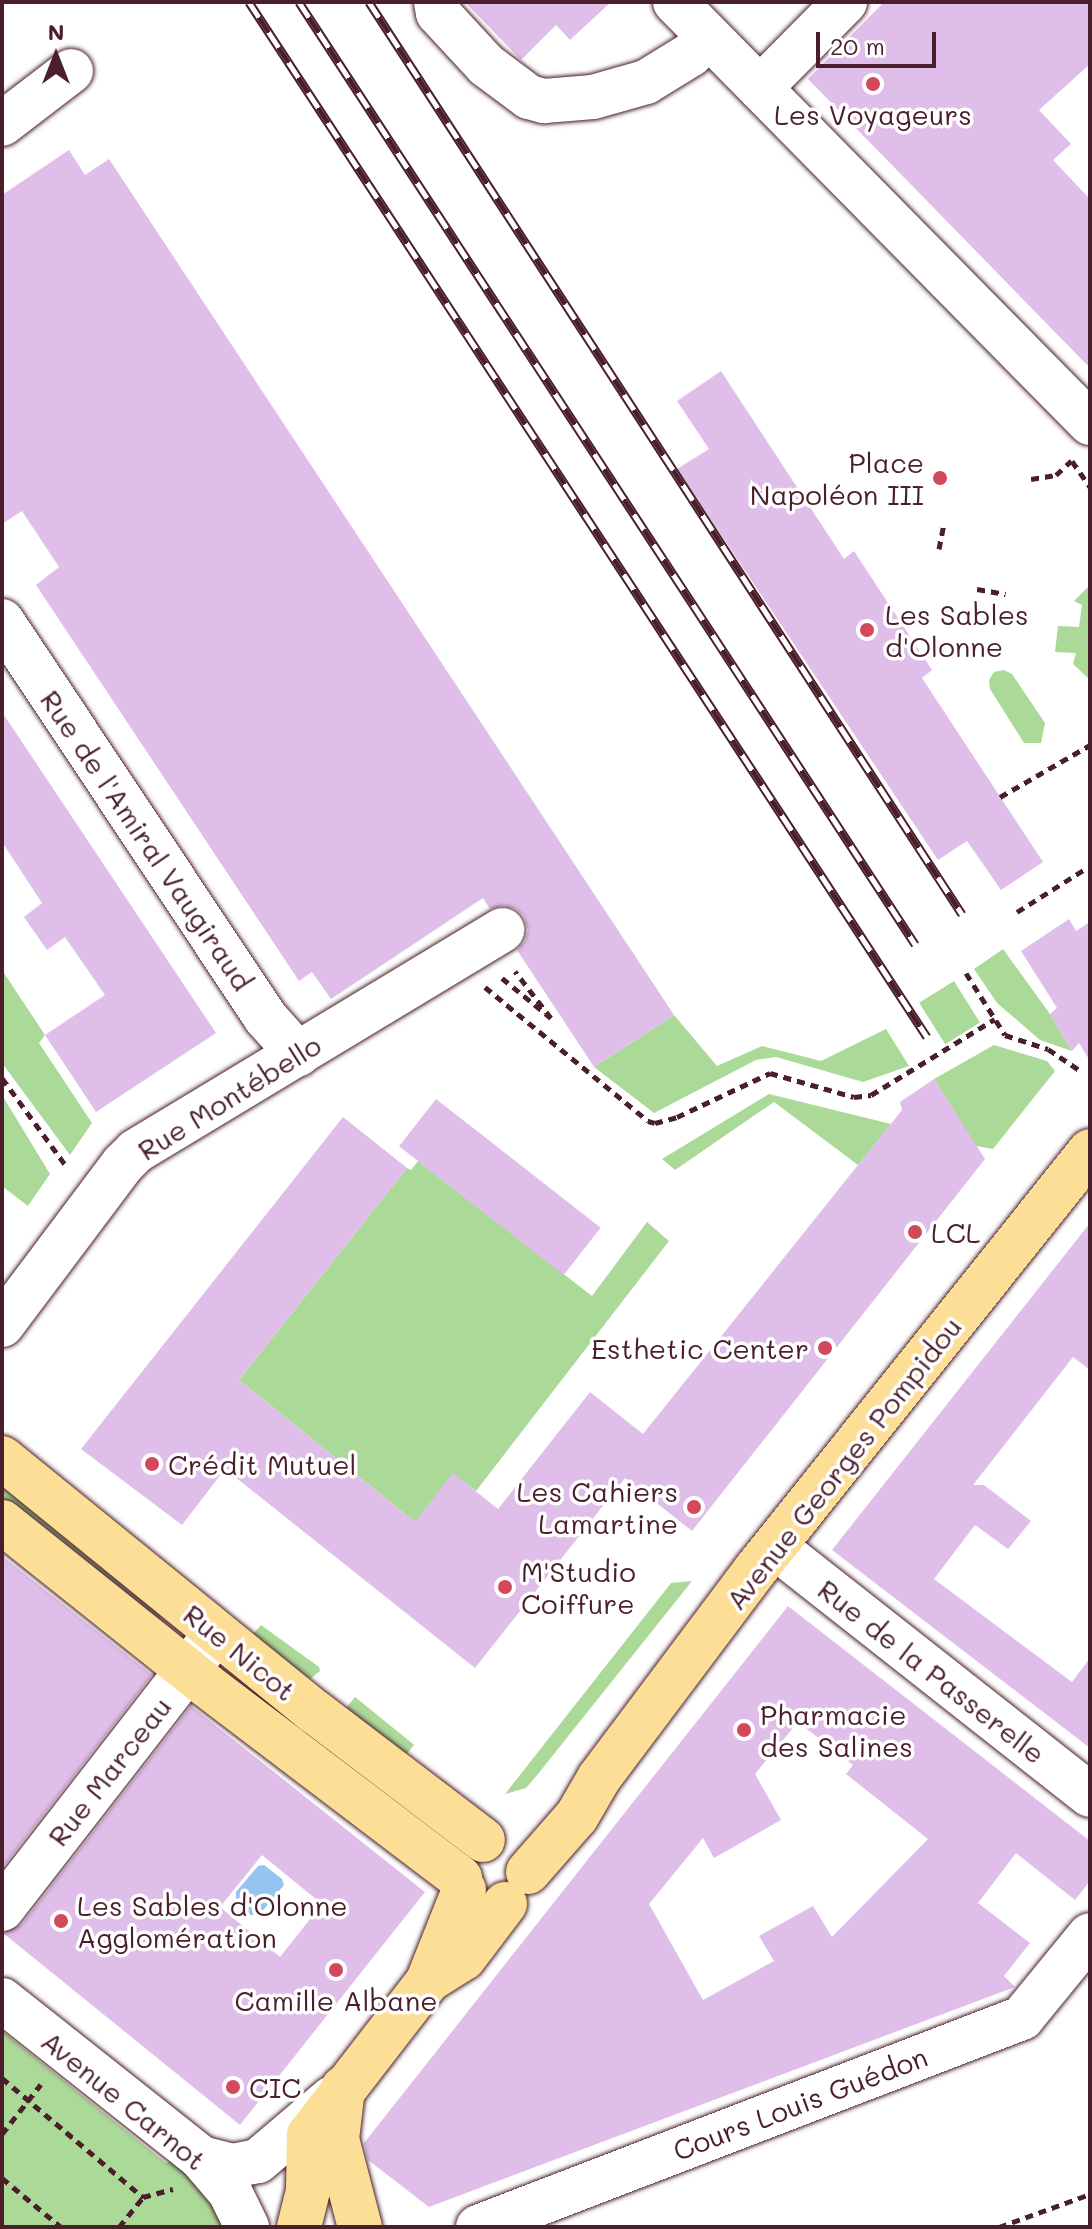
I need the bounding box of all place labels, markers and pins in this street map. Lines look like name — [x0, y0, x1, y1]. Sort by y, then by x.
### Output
marker: Les Voyageurs — [864, 75, 882, 93]
place label: Les Voyageurs — [774, 97, 972, 131]
place label: Place Napoléon III — [750, 445, 924, 511]
marker: Place Napoléon III — [931, 469, 949, 487]
place label: Les Sables d'Olonne — [885, 597, 1029, 663]
marker: Les Sables d'Olonne — [856, 619, 878, 641]
place label: LCL — [931, 1215, 980, 1249]
marker: LCL — [906, 1223, 924, 1241]
place label: Esthetic Center — [591, 1331, 809, 1365]
marker: Esthetic Center — [816, 1339, 834, 1357]
place label: Crédit Mutuel — [168, 1447, 357, 1481]
marker: Crédit Mutuel — [143, 1455, 161, 1473]
place label: Les Cahiers Lamartine — [517, 1474, 678, 1540]
marker: Les Cahiers Lamartine — [685, 1498, 703, 1516]
place label: M'Studio Coiffure — [521, 1554, 636, 1620]
marker: M'Studio Coiffure — [496, 1578, 514, 1596]
place label: Pharmacie des Salines — [760, 1697, 913, 1763]
marker: Pharmacie des Salines — [735, 1721, 753, 1739]
place label: Les Sables d'Olonne Agglomération — [77, 1888, 348, 1954]
marker: Les Sables d'Olonne Agglomération — [52, 1912, 70, 1930]
marker: Camille Albane — [327, 1961, 345, 1979]
place label: Camille Albane — [234, 1983, 438, 2017]
place label: CIC — [249, 2070, 301, 2104]
marker: CIC — [224, 2078, 242, 2096]

